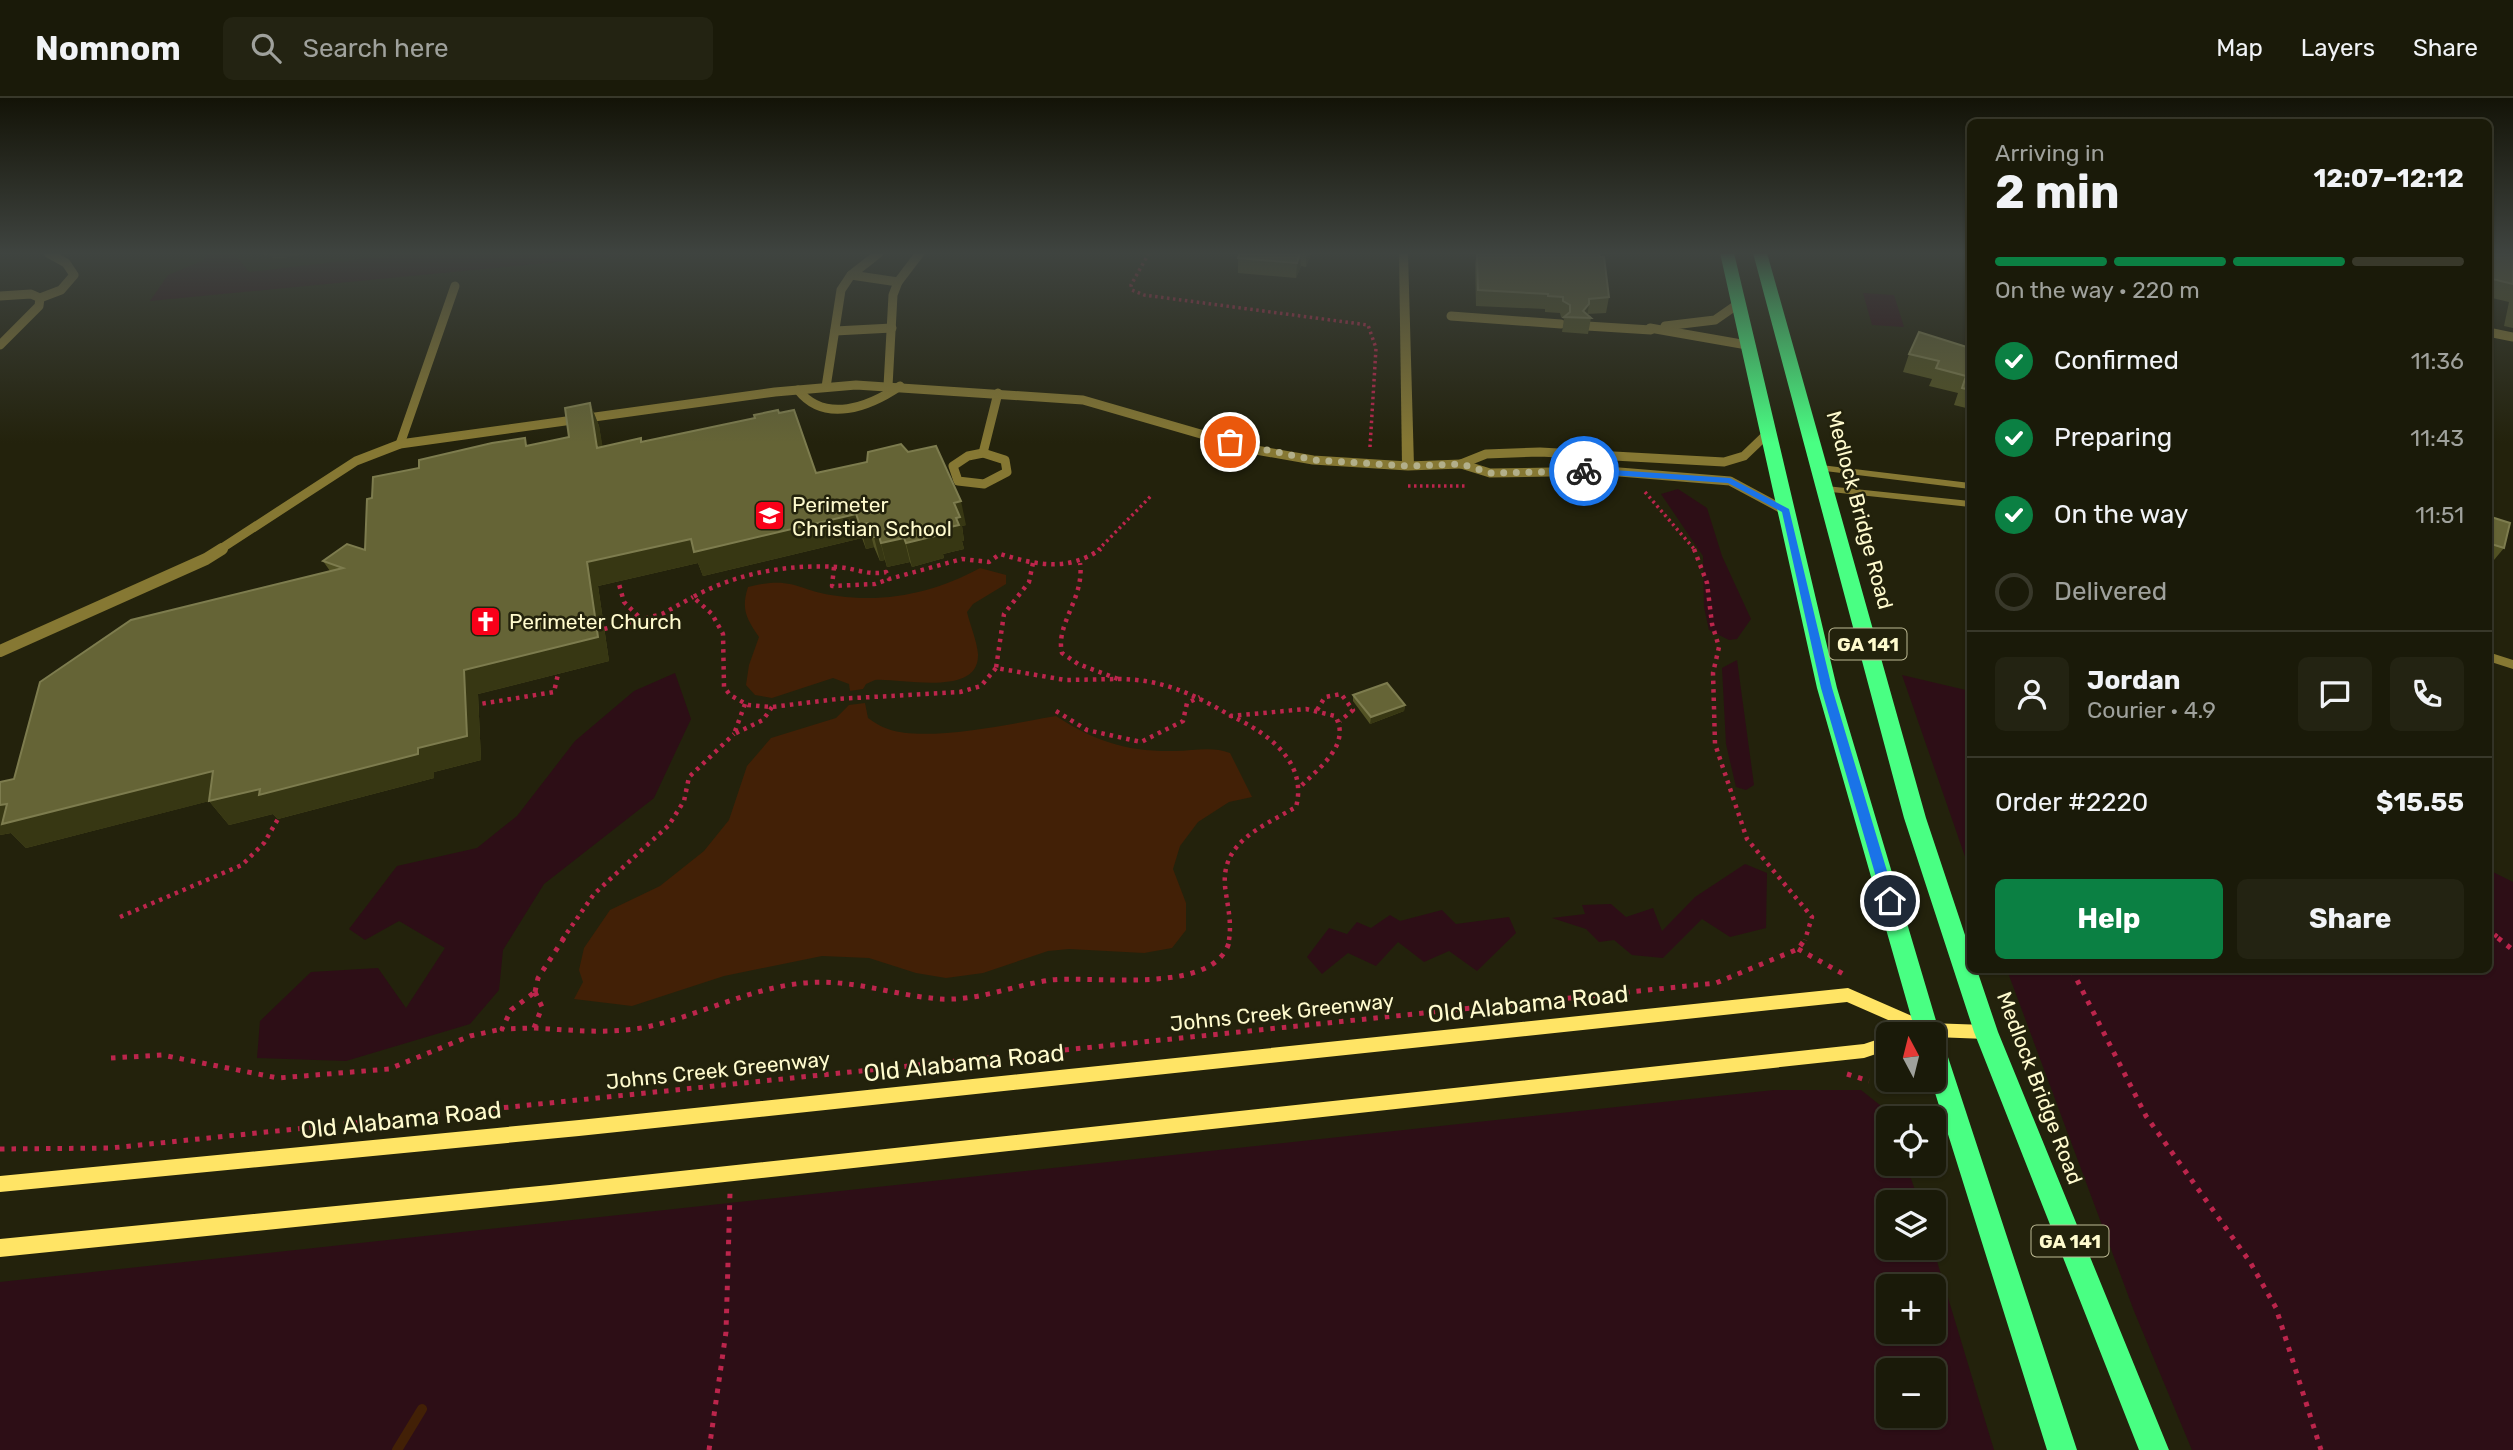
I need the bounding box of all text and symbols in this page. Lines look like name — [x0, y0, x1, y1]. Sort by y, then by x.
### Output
search box — [223, 17, 713, 80]
text: Nomnom — [35, 29, 181, 68]
icon: search — [247, 29, 285, 67]
text: Search here — [303, 33, 449, 64]
text: Map — [2216, 34, 2263, 62]
text: Layers — [2301, 34, 2375, 62]
text: Share — [2413, 34, 2478, 62]
text: Arriving in — [1995, 139, 2105, 167]
text: 12:07–12:12 — [2313, 163, 2464, 194]
text: 2 min — [1995, 165, 2120, 220]
text: On the way · 220 m — [1995, 276, 2200, 304]
icon: check — [1995, 342, 2033, 380]
text: Confirmed — [2054, 345, 2179, 376]
text: 11:36 — [2411, 347, 2464, 375]
street label: Medlock Bridge Road — [1821, 408, 1899, 612]
pin — [1200, 412, 1260, 472]
icon: check — [1995, 419, 2033, 457]
text: Preparing — [2054, 422, 2172, 453]
icon: bag — [1211, 423, 1249, 461]
text: 11:43 — [2410, 424, 2464, 452]
courier — [1549, 436, 1619, 506]
icon: bike — [1565, 452, 1603, 490]
place label: Perimeter Christian School — [792, 492, 952, 541]
icon: check — [1995, 496, 2033, 534]
school or university icon: Perimeter Christian School — [752, 499, 786, 533]
text: On the way — [2054, 499, 2188, 530]
text: 11:51 — [2415, 501, 2464, 529]
text: Delivered — [2054, 576, 2167, 607]
church icon: Perimeter Church — [469, 604, 503, 638]
place label: Perimeter Church — [509, 609, 682, 634]
road number: GA 141 — [1829, 628, 1906, 660]
button: person — [1995, 657, 2069, 731]
button: chat — [2298, 657, 2372, 731]
button: phone — [2390, 657, 2464, 731]
text: Jordan — [2087, 665, 2180, 696]
text: Courier · 4.9 — [2087, 696, 2216, 724]
text: Order #2220 — [1995, 787, 2148, 818]
text: $15.55 — [2376, 787, 2464, 818]
pin — [1860, 871, 1920, 931]
button: Help — [1995, 879, 2223, 959]
button: Share — [2237, 879, 2464, 959]
icon: home — [1871, 882, 1909, 920]
street label: Old Alabama Road — [1426, 980, 1630, 1028]
street label: Johns Creek Greenway — [1169, 988, 1396, 1036]
street label: Medlock Bridge Road — [1992, 988, 2088, 1188]
north arrow — [1876, 1022, 1946, 1092]
map controls — [1876, 1022, 1946, 1428]
street label: Old Alabama Road — [862, 1039, 1066, 1087]
street label: Johns Creek Greenway — [605, 1046, 832, 1094]
street label: Old Alabama Road — [299, 1096, 503, 1144]
button: locate — [1876, 1106, 1946, 1176]
button: layers — [1876, 1190, 1946, 1260]
road number: GA 141 — [2032, 1226, 2108, 1256]
button: + — [1876, 1274, 1946, 1344]
button: − — [1876, 1358, 1946, 1428]

